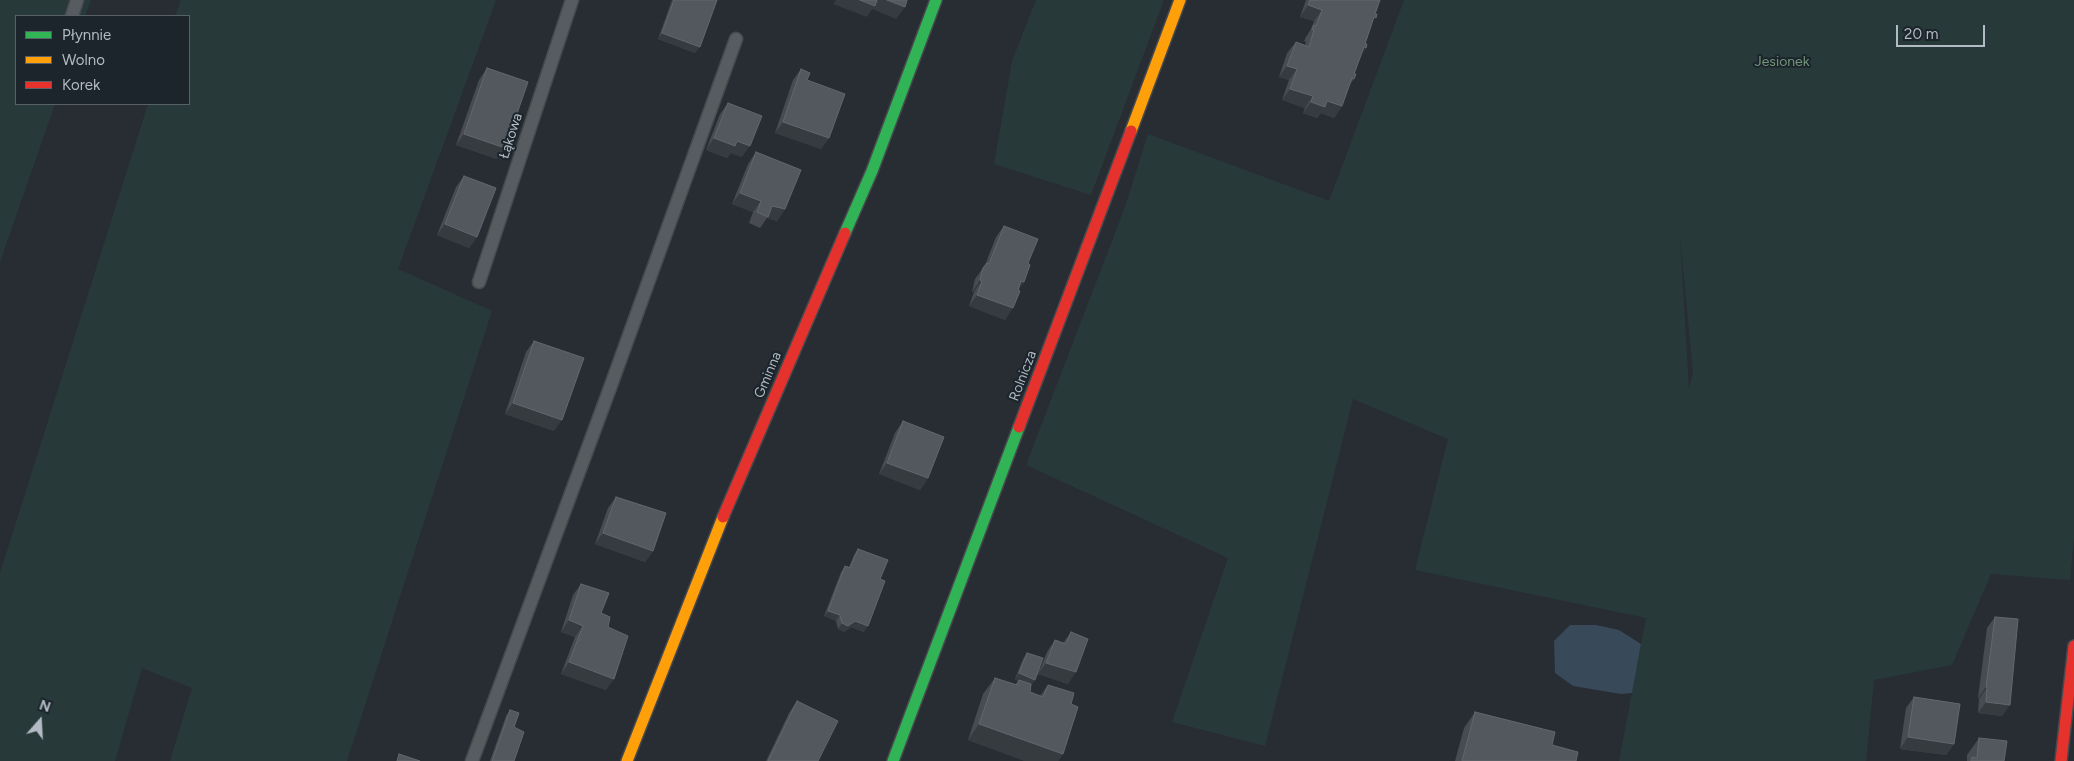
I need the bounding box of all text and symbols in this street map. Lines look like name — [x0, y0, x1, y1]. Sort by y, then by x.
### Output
legend — [15, 15, 190, 105]
scale bar — [1899, 15, 1988, 47]
text: 20 m — [1904, 25, 1938, 43]
text: Płynnie — [62, 26, 111, 44]
text: Wolno — [62, 51, 105, 69]
park label: Jesionek — [1755, 54, 1809, 70]
text: Korek — [62, 76, 100, 94]
street label: Łąkowa — [496, 111, 526, 161]
street label: Rolnicza — [1006, 348, 1040, 404]
street label: Gminna — [751, 349, 785, 401]
north arrow — [15, 696, 65, 746]
text: N — [37, 697, 53, 716]

